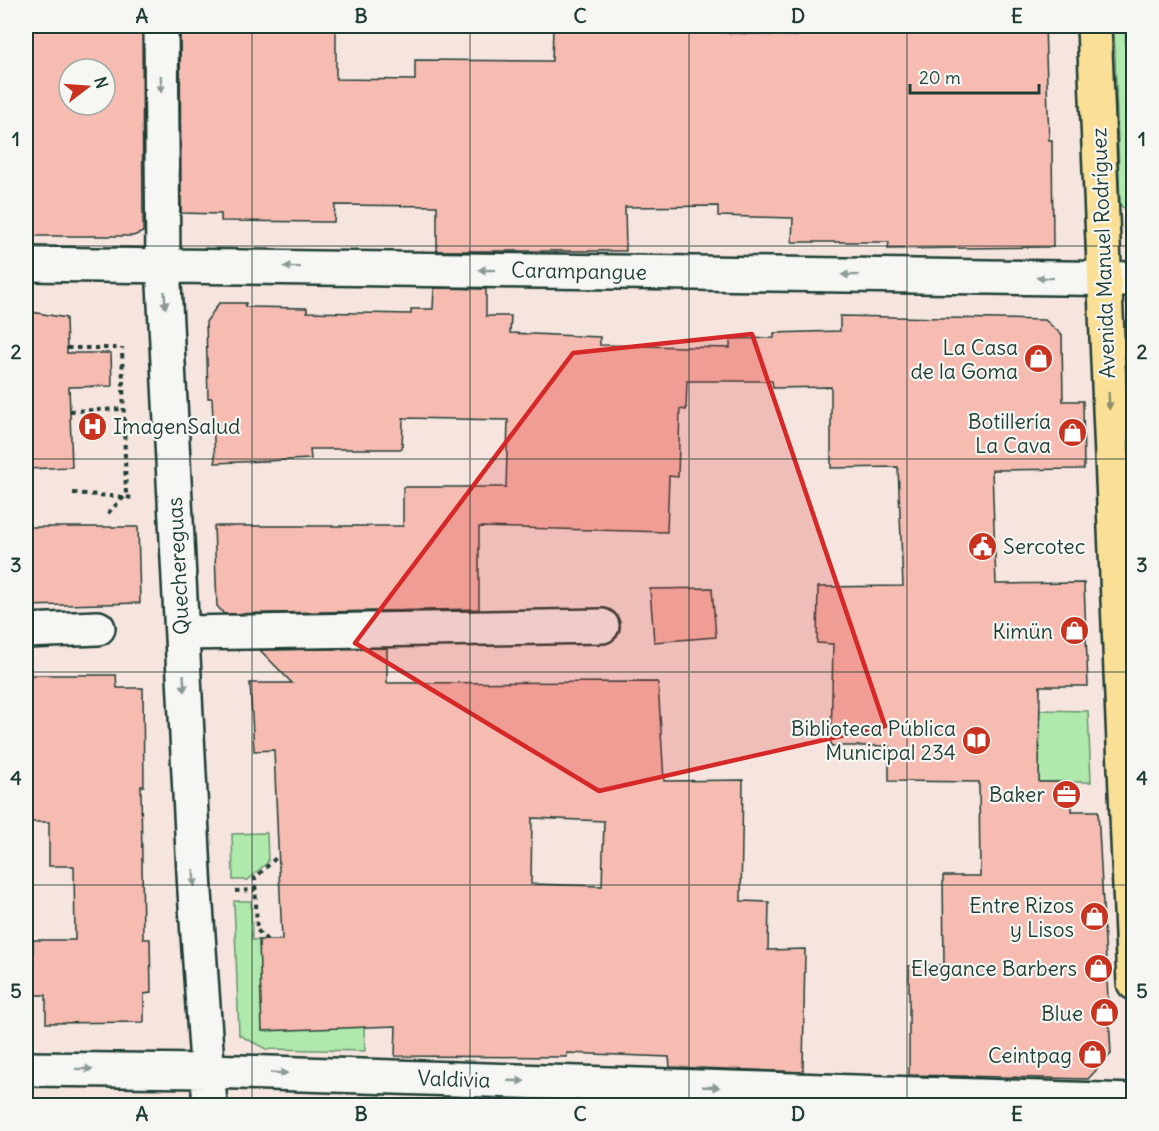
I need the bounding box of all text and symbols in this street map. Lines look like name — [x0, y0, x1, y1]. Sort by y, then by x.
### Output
text: A — [136, 3, 149, 28]
text: B — [354, 3, 368, 28]
text: C — [573, 3, 587, 28]
text: D — [791, 3, 805, 28]
text: E — [1011, 3, 1023, 28]
north arrow — [57, 57, 117, 117]
scale bar — [910, 57, 1039, 95]
text: 20 m — [919, 66, 961, 89]
text: N — [90, 74, 113, 91]
one-way arrow — [156, 74, 166, 93]
text: 1 — [12, 126, 20, 151]
text: 1 — [1138, 126, 1146, 151]
street label: Avenida Manuel Rodríguez — [1085, 127, 1121, 379]
street label: Carampangue — [511, 256, 647, 286]
one-way arrow — [283, 262, 302, 272]
one-way arrow — [478, 265, 497, 275]
one-way arrow — [841, 270, 860, 280]
one-way arrow — [1036, 273, 1055, 283]
one-way arrow — [160, 290, 169, 309]
place label: La Casa de la Goma — [910, 334, 1018, 385]
text: 2 — [11, 339, 22, 364]
text: 2 — [1137, 339, 1148, 364]
shop icon: La Casa de la Goma — [1023, 343, 1055, 375]
one-way arrow — [1104, 391, 1113, 410]
place label: Botillería La Cava — [968, 408, 1051, 459]
hospital icon: ImagenSalud — [76, 410, 108, 442]
place label: ImagenSalud — [113, 413, 240, 440]
shop icon: Botillería La Cava — [1056, 417, 1088, 449]
street label: Quechereguas — [161, 496, 195, 636]
public building icon: Sercotec — [966, 530, 998, 562]
place label: Sercotec — [1003, 533, 1085, 560]
text: 3 — [10, 552, 22, 577]
text: 3 — [1136, 552, 1148, 577]
shop icon: Kimün — [1058, 615, 1090, 647]
place label: Kimün — [993, 618, 1053, 645]
one-way arrow — [180, 674, 189, 693]
place label: Biblioteca Pública Municipal 234 — [791, 715, 956, 766]
library icon: Biblioteca Pública Municipal 234 — [961, 724, 993, 756]
text: 4 — [10, 765, 22, 790]
text: 4 — [1136, 765, 1148, 790]
office icon: Baker — [1050, 778, 1082, 810]
place label: Baker — [989, 781, 1045, 808]
one-way arrow — [190, 869, 199, 888]
place label: Entre Rizos y Lisos — [969, 892, 1074, 943]
shop icon: Entre Rizos y Lisos — [1079, 901, 1111, 933]
shop icon: Elegance Barbers — [1082, 952, 1114, 984]
place label: Elegance Barbers — [911, 955, 1077, 982]
text: 5 — [10, 978, 22, 1003]
text: 5 — [1136, 978, 1148, 1003]
shop icon: Blue — [1088, 997, 1120, 1029]
place label: Blue — [1041, 1000, 1083, 1027]
shop icon: Ceintpag — [1077, 1039, 1109, 1071]
place label: Ceintpag — [988, 1042, 1072, 1069]
one-way arrow — [74, 1064, 93, 1074]
street label: Valdivia — [417, 1064, 491, 1094]
one-way arrow — [269, 1069, 288, 1078]
one-way arrow — [506, 1076, 525, 1085]
one-way arrow — [701, 1082, 720, 1092]
text: A — [136, 1101, 149, 1126]
text: B — [354, 1101, 368, 1126]
text: C — [573, 1101, 587, 1126]
text: D — [791, 1101, 805, 1126]
text: E — [1011, 1101, 1023, 1126]

